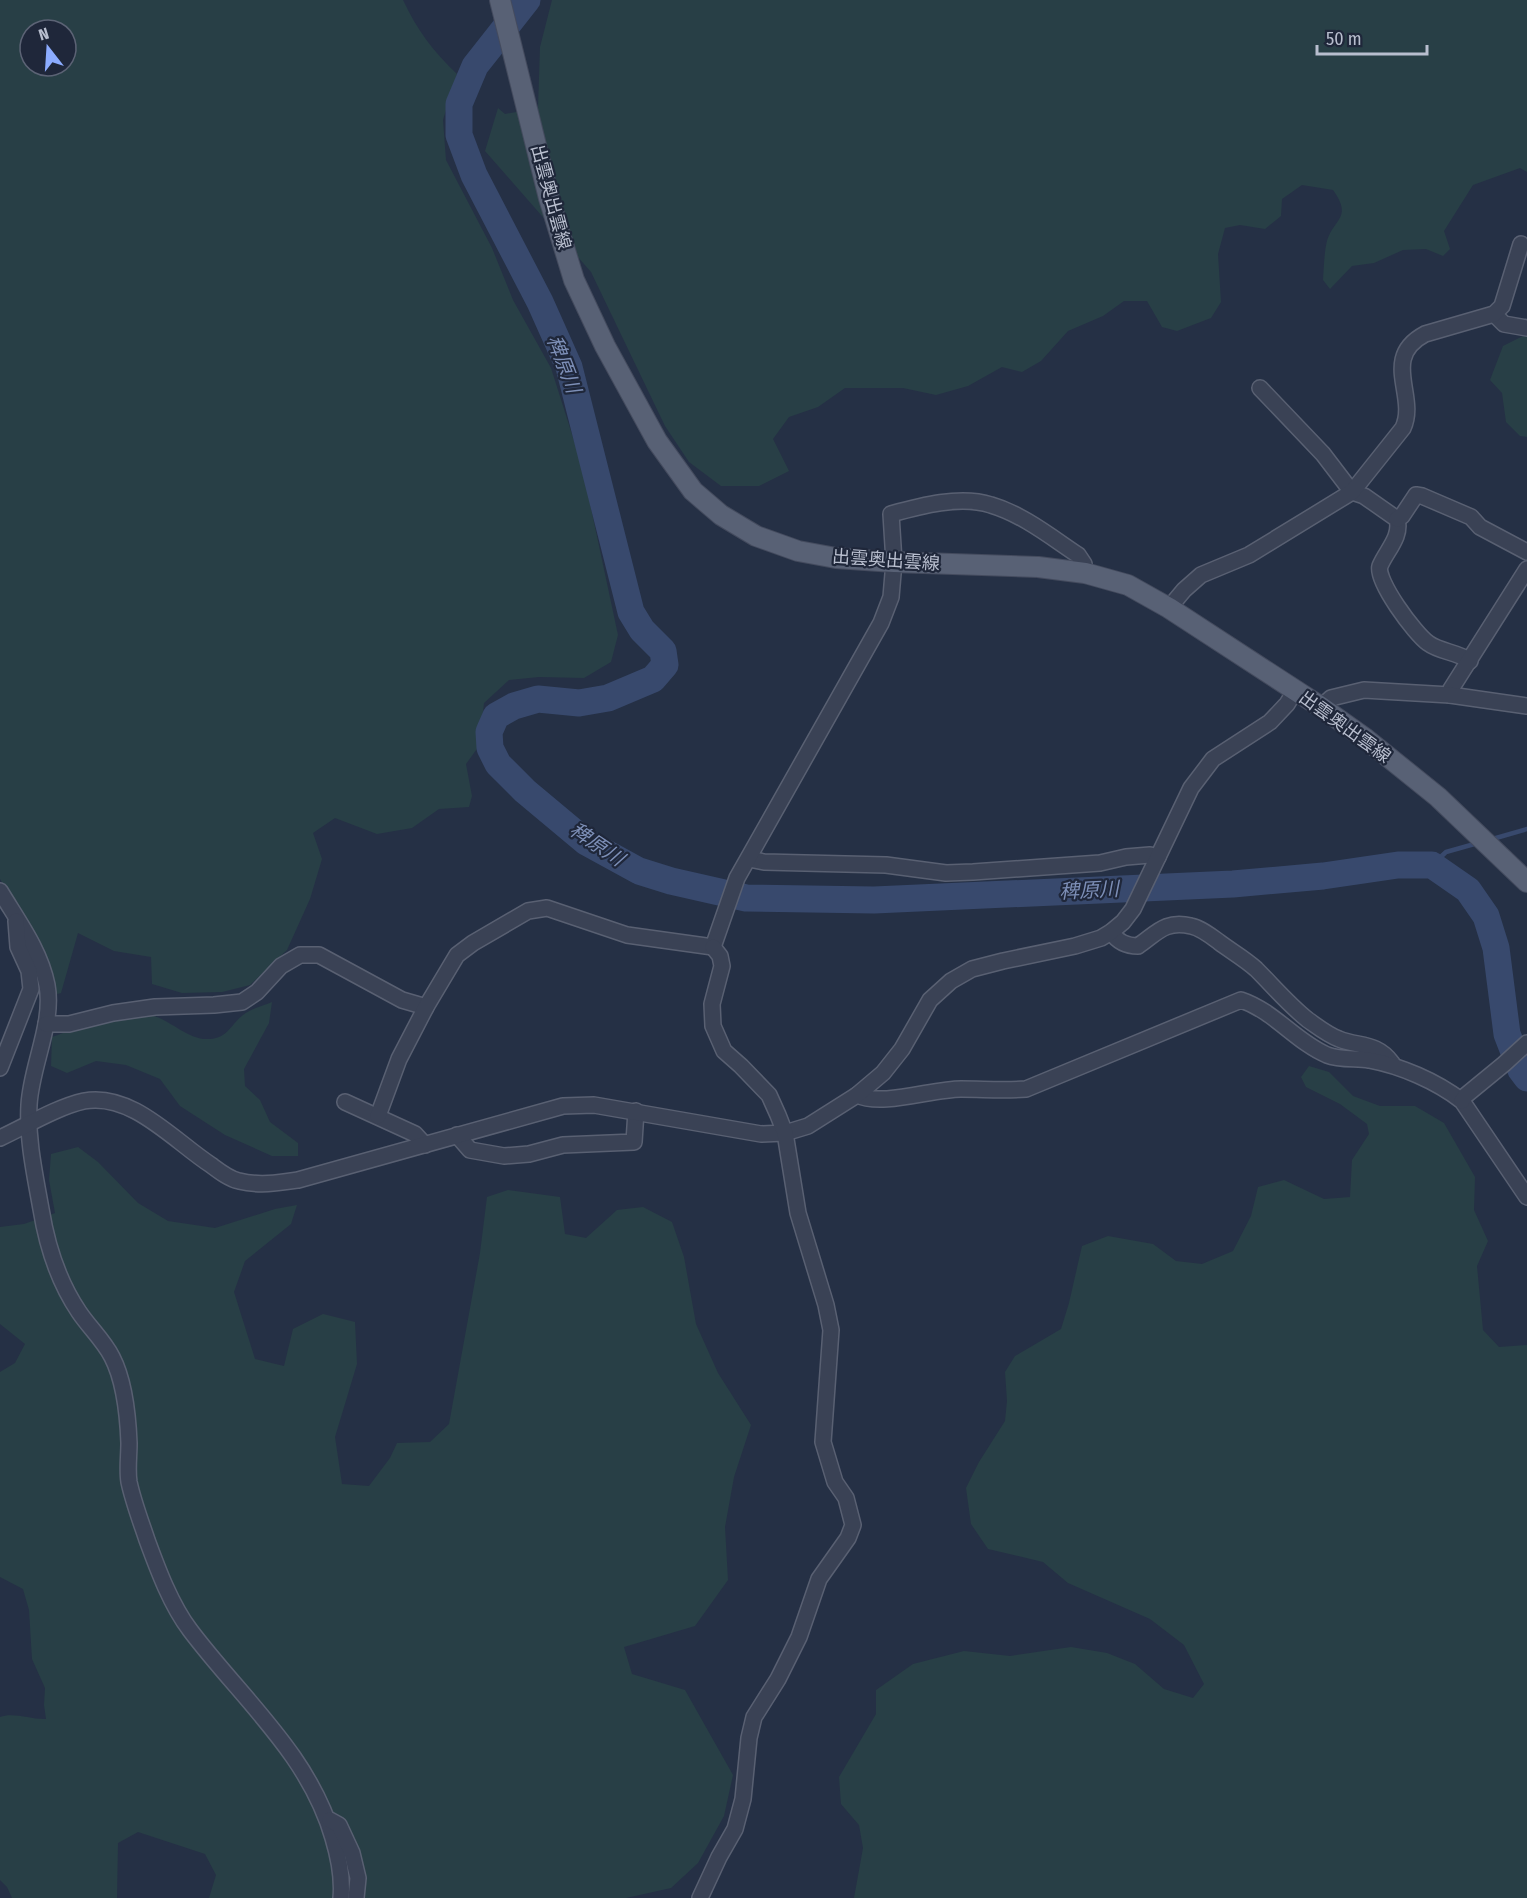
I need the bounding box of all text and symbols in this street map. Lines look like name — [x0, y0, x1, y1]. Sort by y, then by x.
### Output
north arrow — [18, 18, 78, 78]
scale bar — [1317, 18, 1426, 56]
text: N — [36, 24, 51, 45]
text: 50 m — [1326, 28, 1362, 50]
street label: 出雲奥出雲線 — [526, 142, 576, 252]
water label: 稗原川 — [542, 332, 587, 398]
street label: 出雲奥出雲線 — [831, 545, 941, 575]
street label: 出雲奥出雲線 — [1295, 686, 1395, 768]
water label: 稗原川 — [565, 817, 630, 872]
water label: 稗原川 — [1058, 876, 1122, 904]

